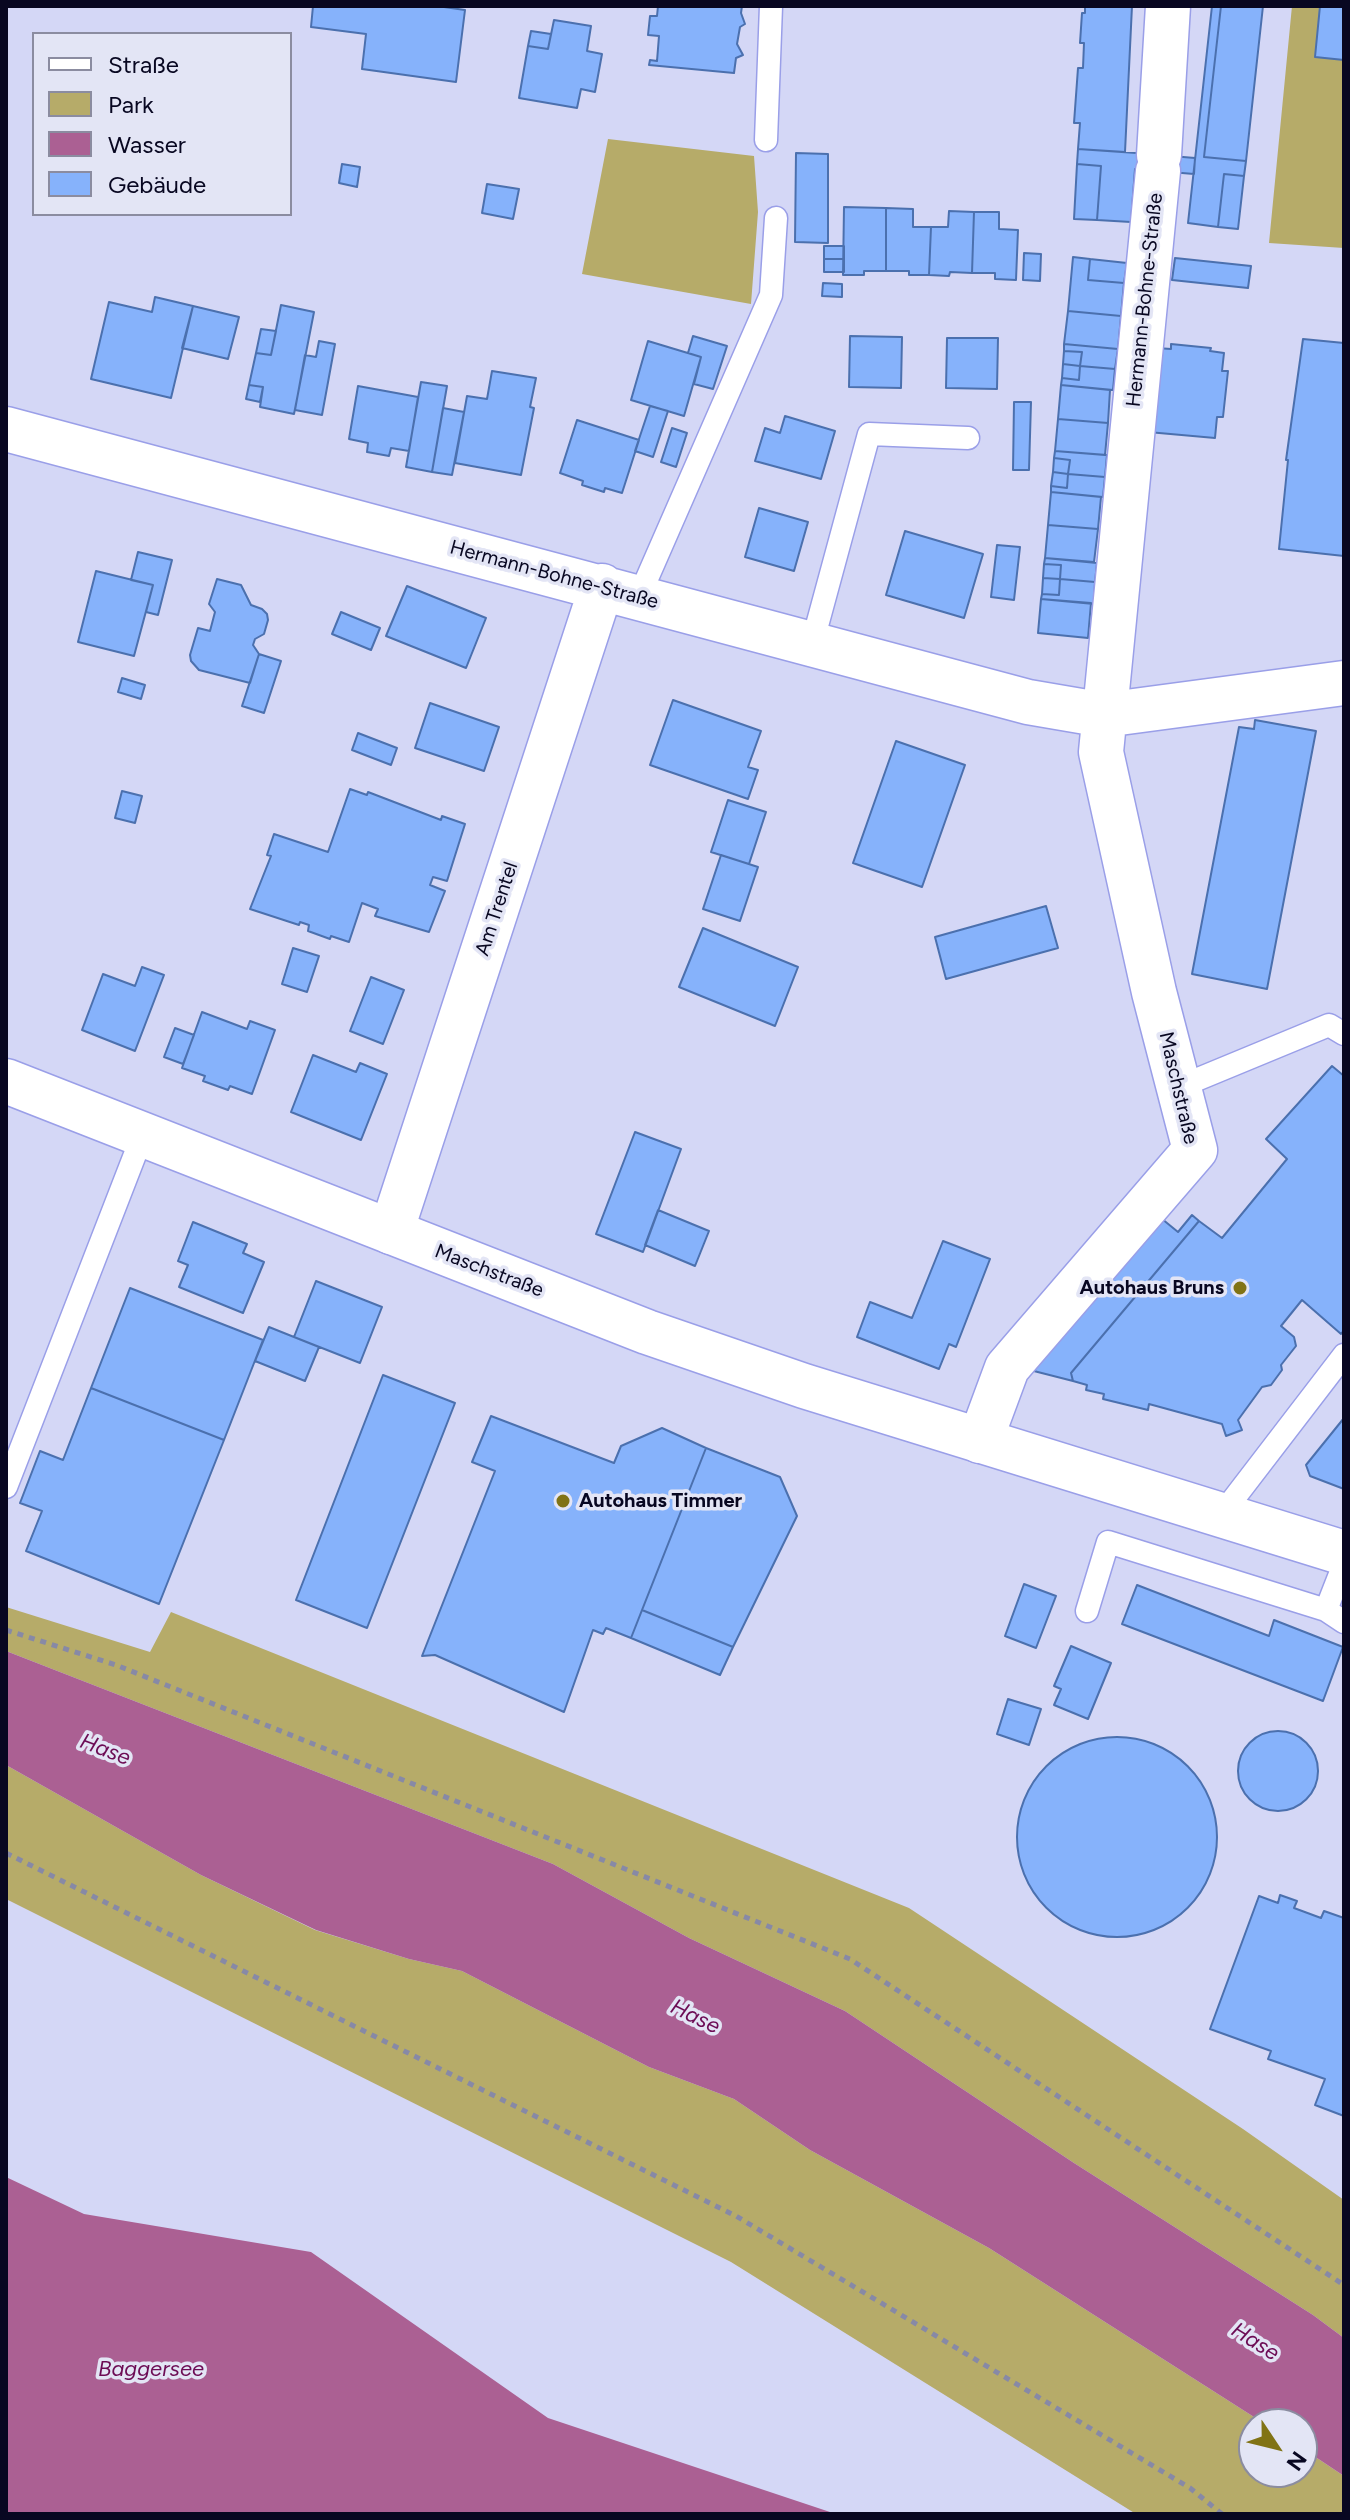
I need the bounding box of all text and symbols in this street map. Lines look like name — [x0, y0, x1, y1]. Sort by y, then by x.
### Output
legend — [32, 32, 292, 216]
text: Straße — [108, 50, 179, 79]
text: Park — [108, 90, 154, 119]
text: Wasser — [108, 130, 186, 159]
text: Gebäude — [108, 170, 206, 199]
street label: Hermann-Bohne-Straße — [1122, 192, 1168, 408]
street label: Hermann-Bohne-Straße — [447, 536, 661, 614]
street label: Am Trentel — [471, 859, 523, 959]
street label: Maschstraße — [1153, 1030, 1203, 1146]
street label: Maschstraße — [431, 1239, 547, 1303]
place label: Autohaus Bruns — [1080, 1276, 1224, 1300]
marker: Autohaus Bruns — [1231, 1279, 1249, 1297]
place label: Autohaus Timmer — [579, 1489, 742, 1513]
marker: Autohaus Timmer — [554, 1492, 572, 1510]
water label: Hase — [76, 1728, 134, 1772]
water label: Hase — [666, 1994, 724, 2040]
water label: Hase — [1226, 2317, 1284, 2367]
water label: Baggersee — [98, 2357, 204, 2383]
north arrow — [1238, 2408, 1318, 2488]
text: N — [1280, 2446, 1312, 2476]

